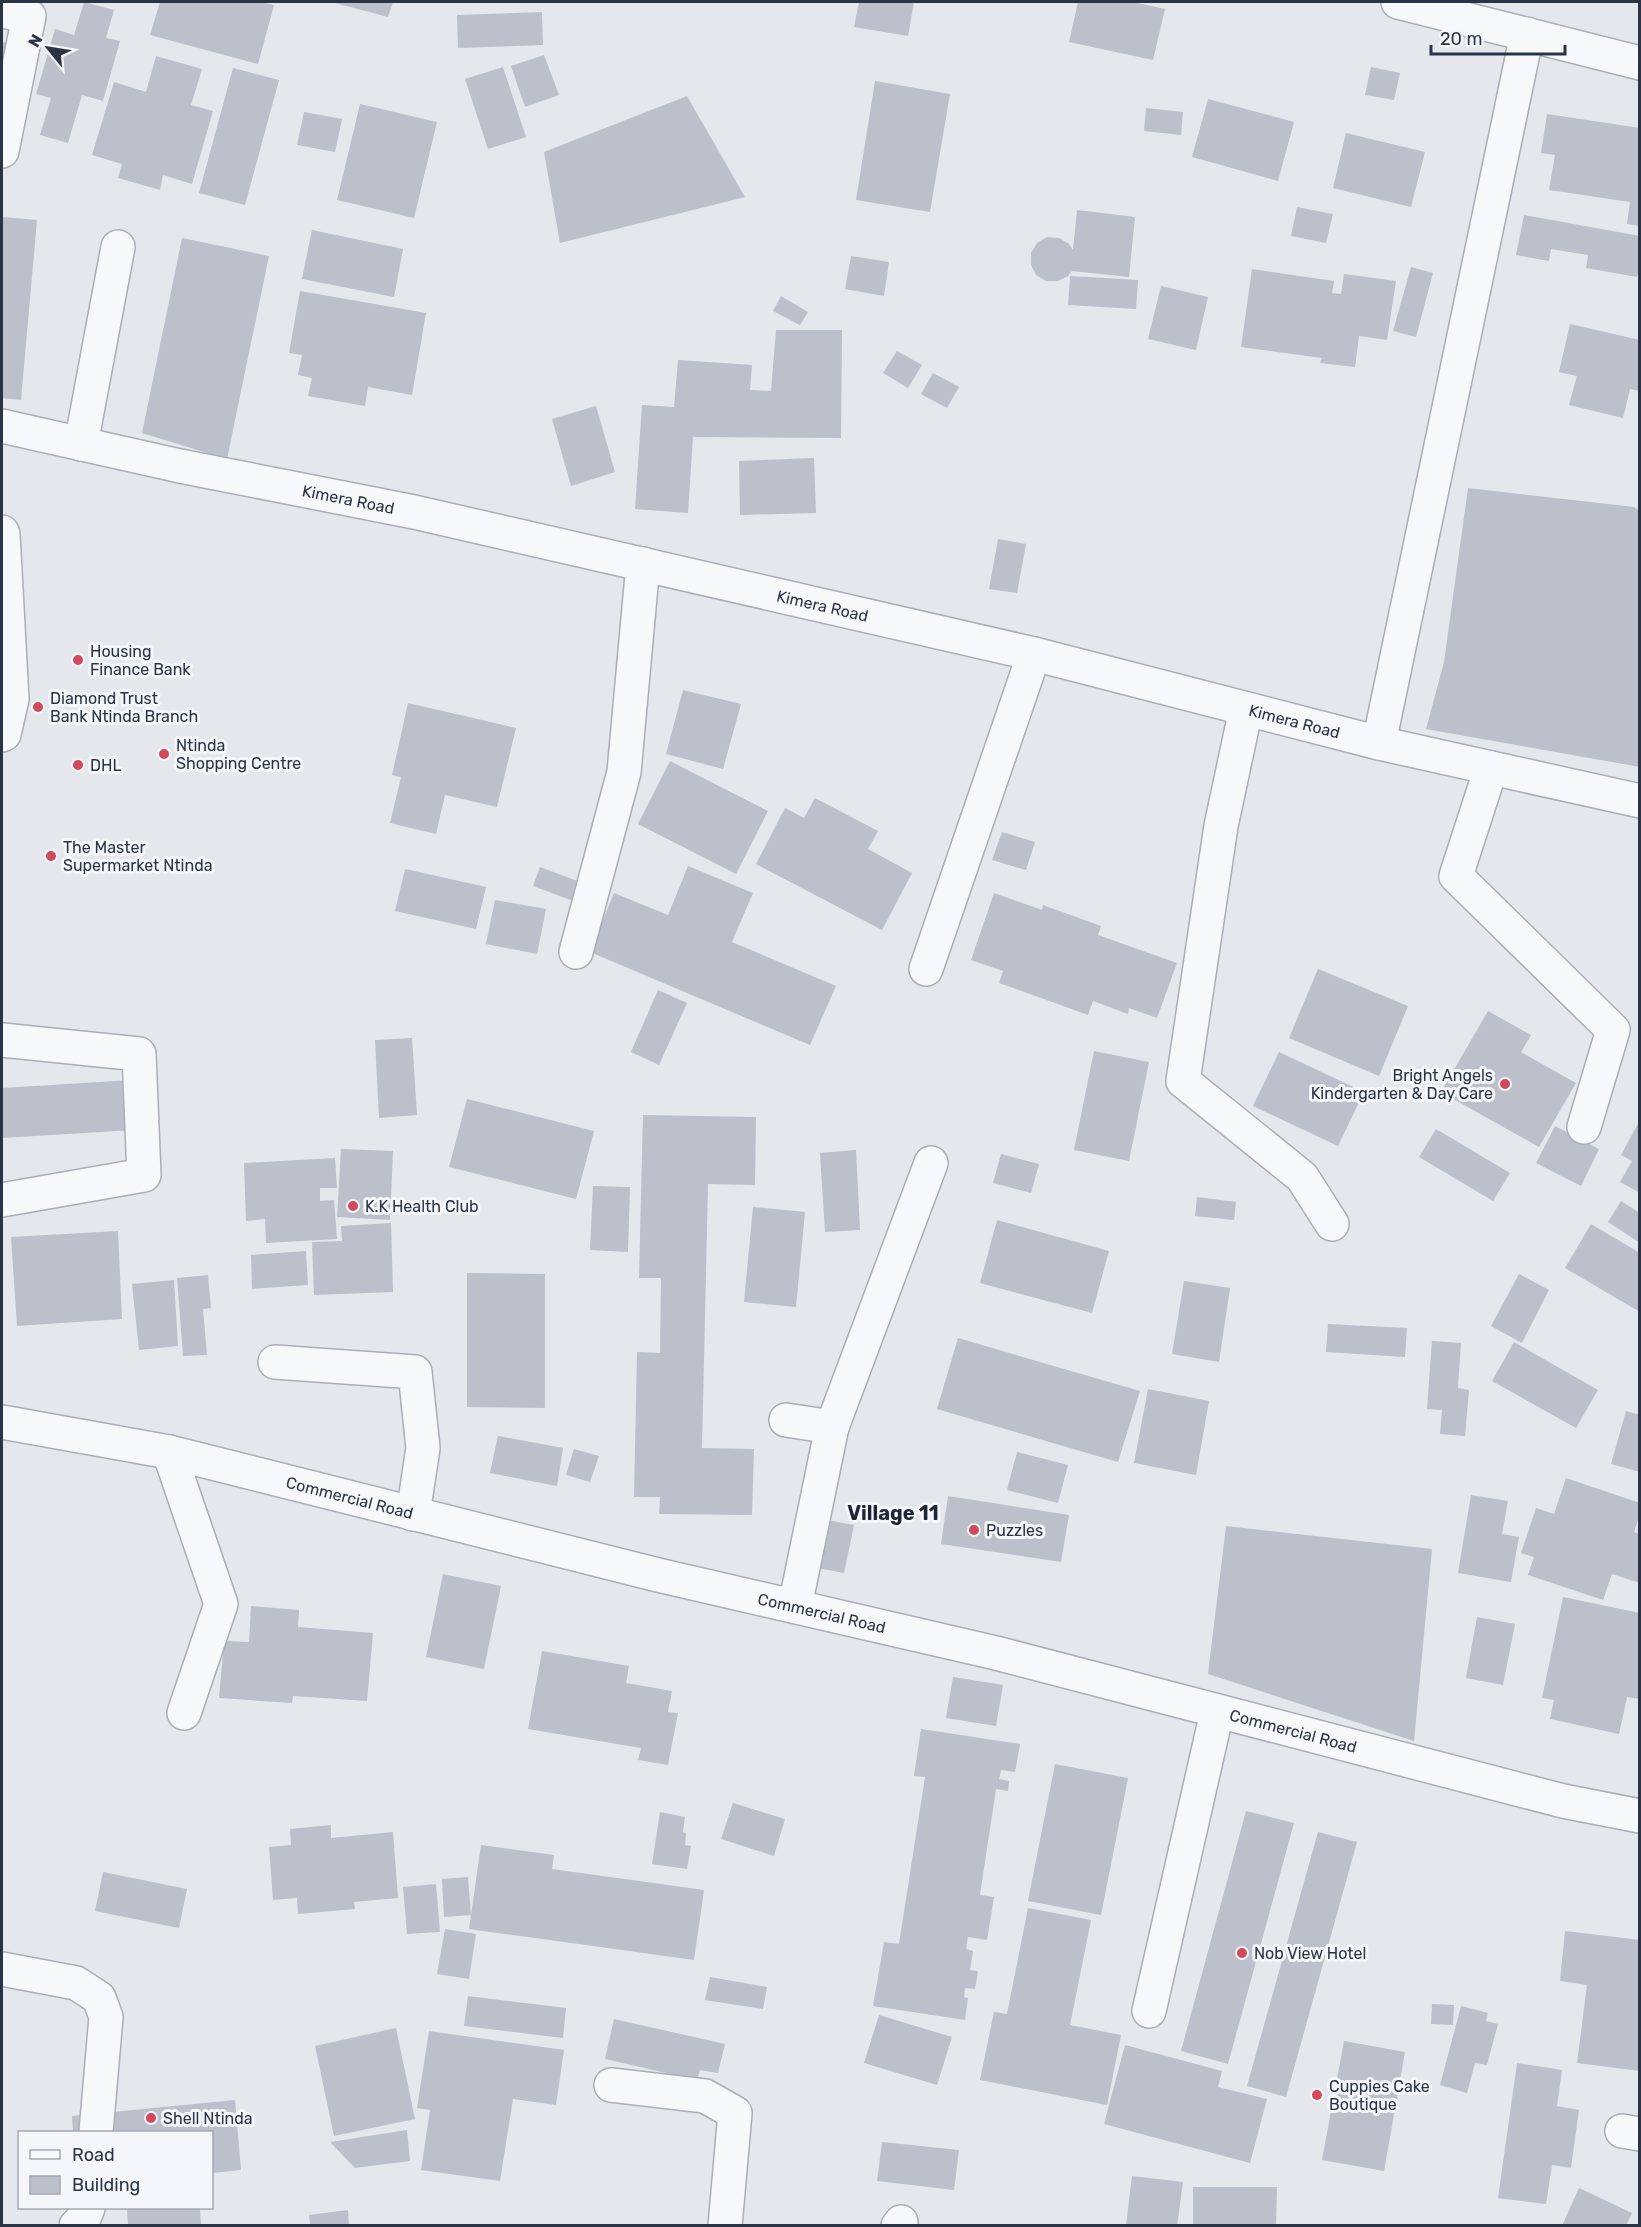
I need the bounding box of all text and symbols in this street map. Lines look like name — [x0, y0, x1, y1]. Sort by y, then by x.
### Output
north arrow — [18, 18, 78, 78]
scale bar — [1431, 18, 1564, 56]
text: 20 m — [1440, 28, 1482, 50]
text: N — [24, 31, 47, 50]
street label: Kimera Road — [301, 481, 396, 517]
street label: Kimera Road — [775, 586, 870, 625]
place label: Housing Finance Bank — [90, 642, 191, 679]
marker: Housing Finance Bank — [71, 653, 85, 667]
place label: Diamond Trust Bank Ntinda Branch — [50, 689, 198, 726]
marker: Diamond Trust Bank Ntinda Branch — [31, 700, 45, 714]
street label: Kimera Road — [1247, 700, 1342, 742]
place label: Ntinda Shopping Centre — [176, 736, 301, 773]
marker: Ntinda Shopping Centre — [157, 747, 171, 761]
place label: DHL — [90, 756, 121, 775]
marker: DHL — [71, 758, 85, 772]
place label: The Master Supermarket Ntinda — [63, 838, 213, 875]
marker: The Master Supermarket Ntinda — [44, 849, 58, 863]
place label: Bright Angels Kindergarten & Day Care — [1311, 1066, 1493, 1103]
marker: Bright Angels Kindergarten & Day Care — [1498, 1077, 1512, 1091]
place label: K.K Health Club — [365, 1197, 479, 1216]
marker: K.K Health Club — [346, 1199, 360, 1213]
street label: Commercial Road — [284, 1472, 415, 1523]
district label: Village 11 — [847, 1501, 939, 1525]
place label: Puzzles — [986, 1521, 1043, 1540]
marker: Puzzles — [967, 1523, 981, 1537]
street label: Commercial Road — [756, 1589, 888, 1637]
street label: Commercial Road — [1228, 1705, 1359, 1756]
place label: Nob View Hotel — [1254, 1944, 1366, 1963]
marker: Nob View Hotel — [1235, 1946, 1249, 1960]
place label: Cuppies Cake Boutique — [1329, 2077, 1430, 2114]
marker: Cuppies Cake Boutique — [1310, 2088, 1324, 2102]
place label: Shell Ntinda — [163, 2109, 253, 2128]
marker: Shell Ntinda — [144, 2111, 158, 2125]
legend — [18, 2131, 213, 2209]
text: Road — [72, 2144, 115, 2166]
text: Building — [72, 2174, 140, 2196]

